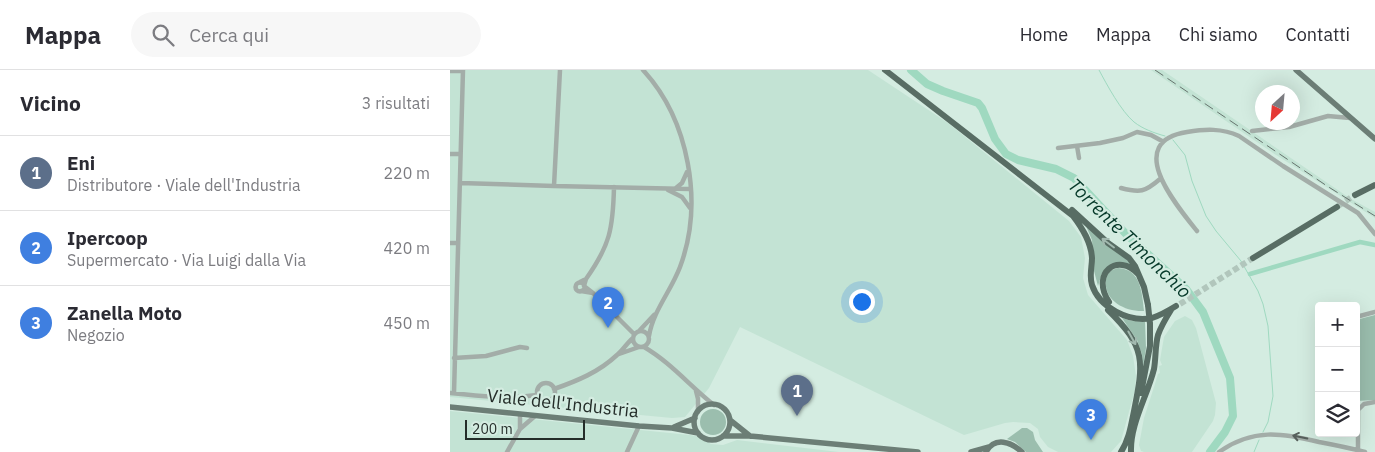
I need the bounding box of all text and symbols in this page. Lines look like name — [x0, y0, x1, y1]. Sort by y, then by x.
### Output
search box — [131, 12, 481, 57]
text: Mappa — [25, 19, 101, 51]
icon: search — [149, 21, 177, 49]
text: Cerca qui — [189, 23, 269, 47]
text: Home — [1020, 23, 1068, 46]
text: Mappa — [1096, 23, 1151, 46]
text: Chi siamo — [1179, 23, 1258, 46]
text: Contatti — [1286, 23, 1350, 46]
north arrow — [1255, 85, 1300, 130]
text: Vicino — [20, 89, 81, 117]
text: 3 risultati — [362, 93, 430, 113]
text: Eni — [67, 151, 95, 175]
text: 1 — [31, 163, 41, 183]
text: 220 m — [383, 163, 430, 183]
water label: Torrente Timonchio — [1063, 173, 1197, 303]
text: Distributore · Viale dell'Industria — [67, 175, 300, 195]
text: Ipercoop — [67, 226, 148, 250]
one-way arrow — [1102, 237, 1115, 248]
text: 2 — [31, 238, 41, 258]
text: 420 m — [383, 238, 430, 258]
text: Supermercato · Via Luigi dalla Via — [67, 250, 306, 270]
pin: 2 — [592, 287, 624, 328]
your location — [849, 289, 875, 315]
text: Zanella Moto — [67, 301, 182, 325]
map controls — [1315, 302, 1360, 437]
button: + — [1315, 302, 1360, 347]
text: 3 — [31, 313, 41, 333]
text: 450 m — [383, 313, 430, 333]
text: Negozio — [67, 325, 125, 345]
one-way arrow — [1127, 331, 1137, 346]
button: − — [1315, 347, 1360, 392]
pin: 1 — [781, 375, 813, 416]
street label: Viale dell'Industria — [486, 384, 640, 422]
button: layers — [1315, 392, 1360, 437]
pin: 3 — [1075, 399, 1107, 440]
scale bar — [465, 417, 585, 440]
text: 200 m — [472, 420, 513, 438]
one-way arrow — [1293, 432, 1309, 442]

